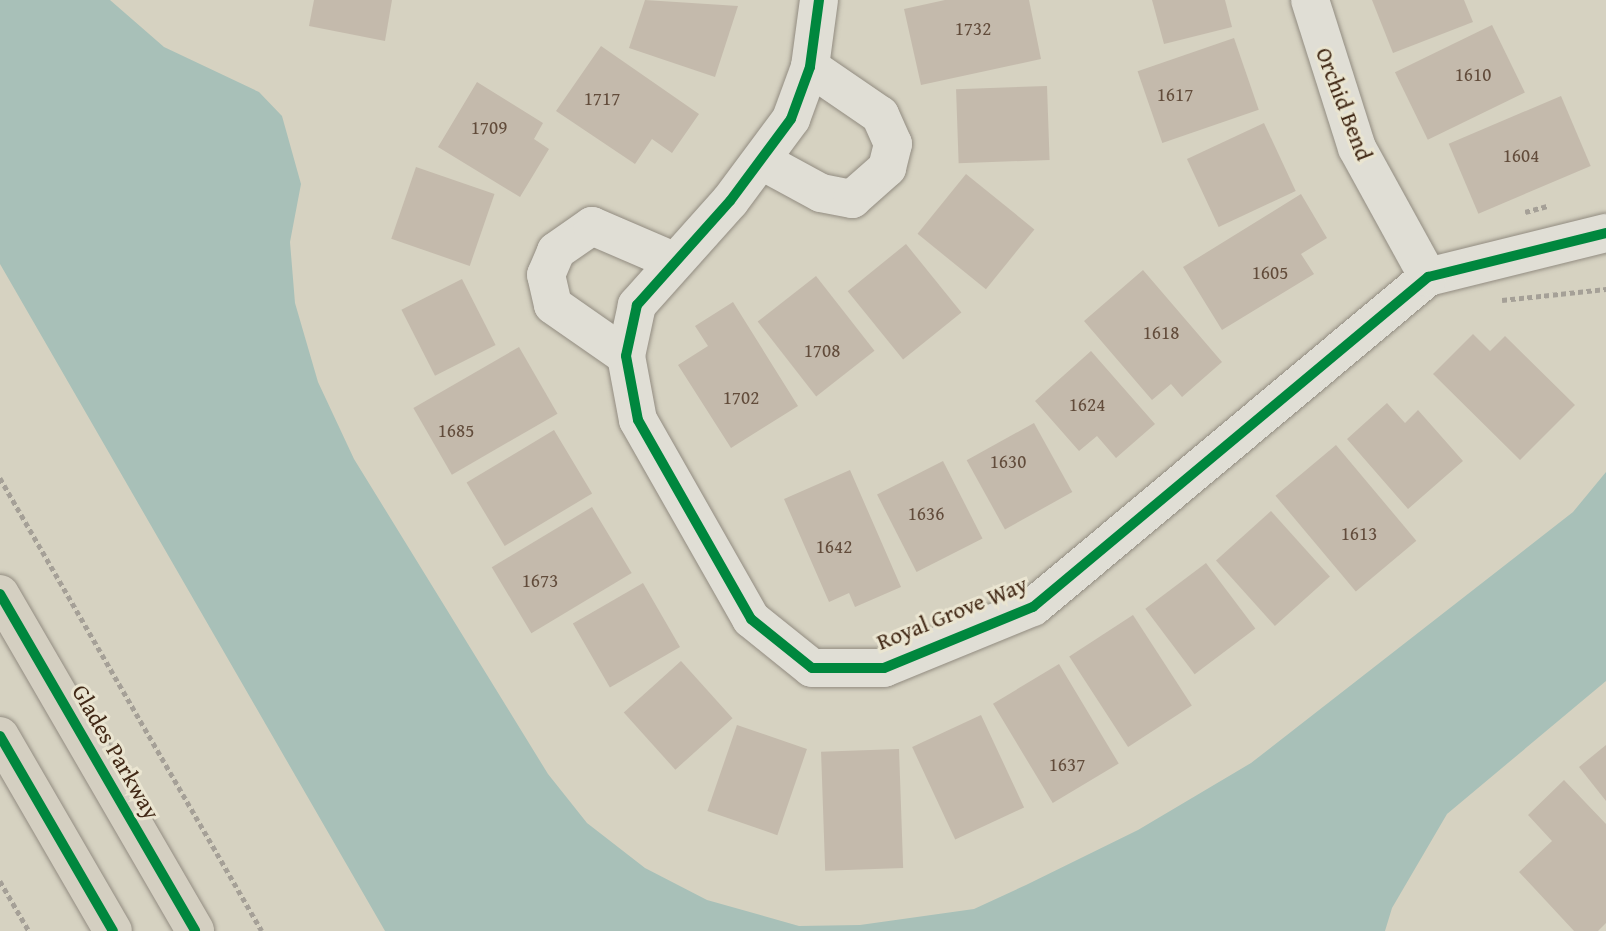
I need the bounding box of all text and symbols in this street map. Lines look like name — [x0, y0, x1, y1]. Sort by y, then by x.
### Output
house number: 1732 — [955, 18, 991, 40]
street label: Orchid Bend — [1310, 44, 1378, 164]
house number: 1610 — [1455, 64, 1491, 86]
house number: 1617 — [1157, 84, 1193, 106]
house number: 1717 — [584, 88, 620, 110]
house number: 1709 — [471, 117, 507, 139]
house number: 1604 — [1503, 145, 1539, 167]
house number: 1605 — [1252, 262, 1288, 284]
house number: 1618 — [1143, 322, 1179, 344]
house number: 1708 — [804, 340, 840, 362]
house number: 1702 — [723, 387, 759, 409]
house number: 1624 — [1069, 394, 1105, 416]
house number: 1685 — [438, 420, 474, 442]
house number: 1630 — [990, 451, 1026, 473]
house number: 1636 — [908, 503, 944, 525]
house number: 1613 — [1341, 523, 1377, 545]
house number: 1642 — [816, 536, 852, 558]
house number: 1673 — [522, 570, 558, 592]
street label: Royal Grove Way — [873, 570, 1031, 656]
street label: Glades Parkway — [66, 680, 166, 824]
house number: 1637 — [1049, 754, 1085, 776]

